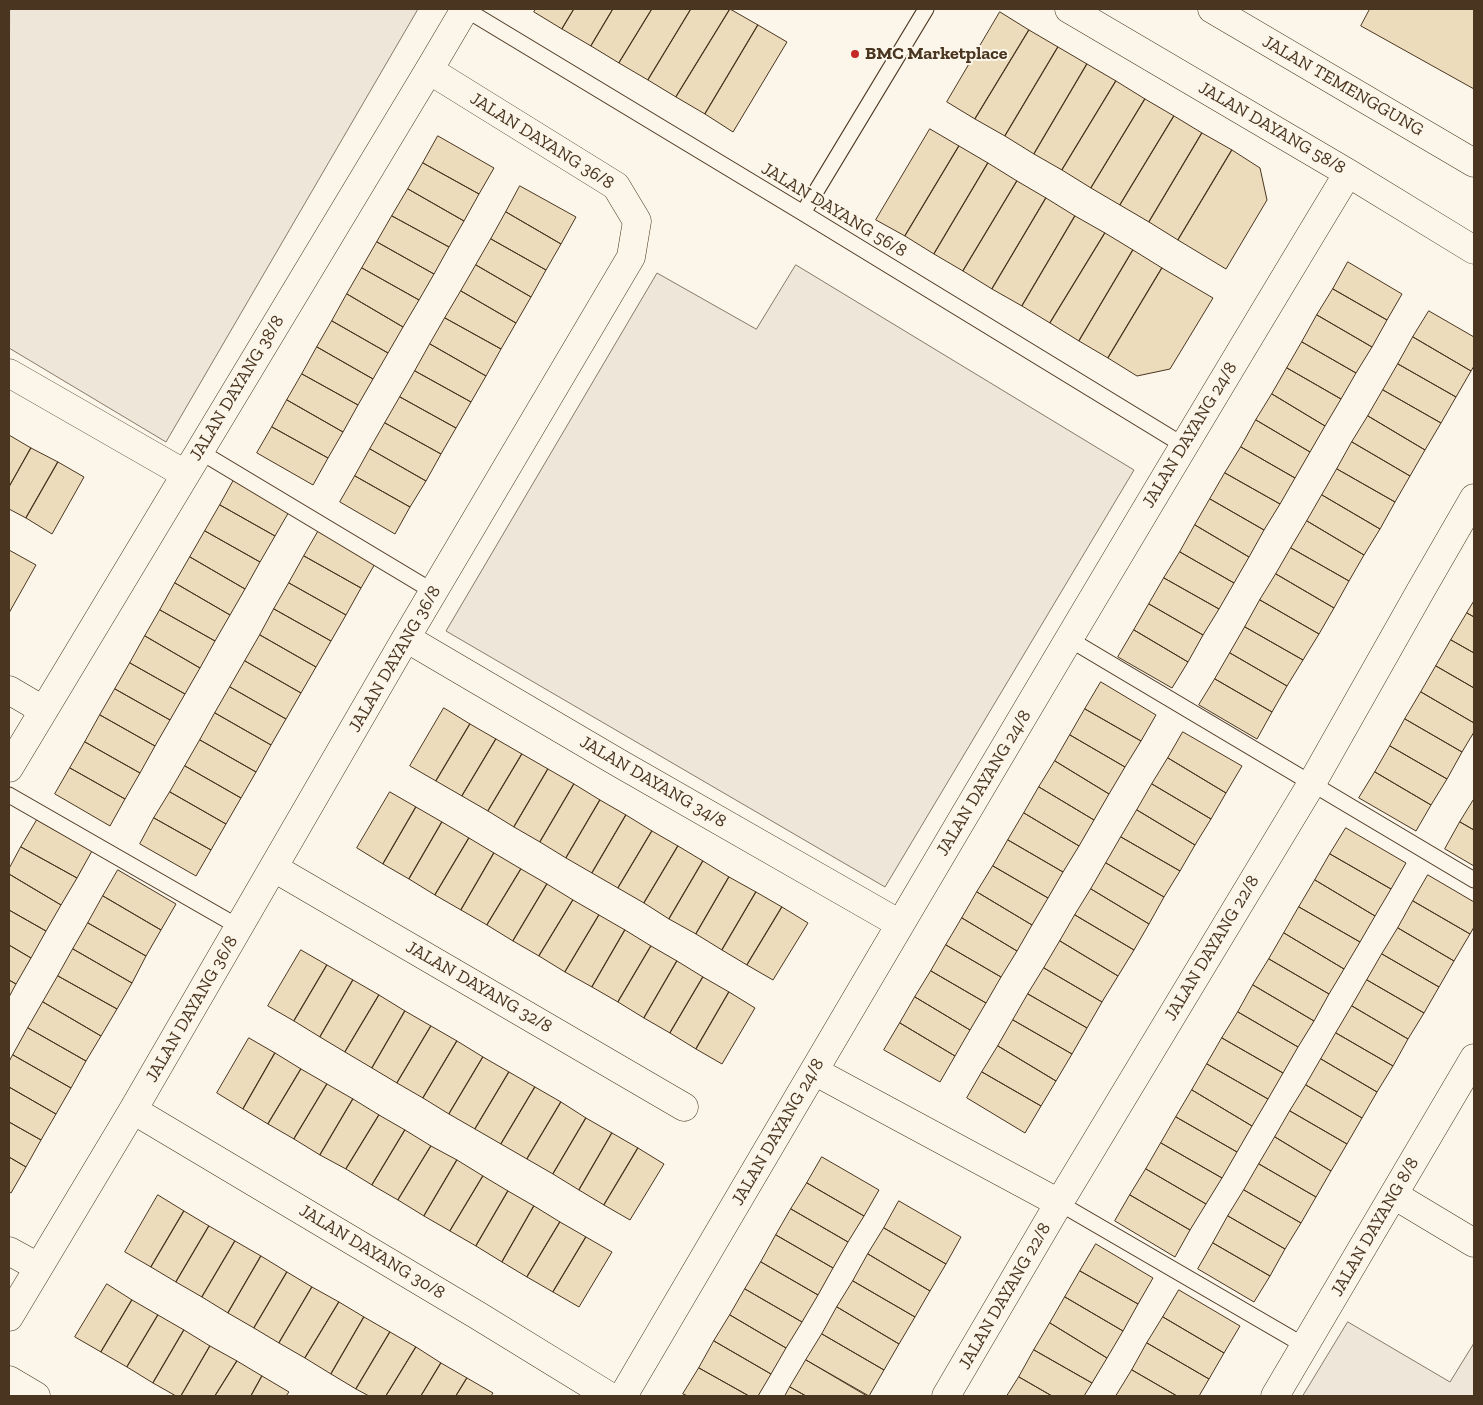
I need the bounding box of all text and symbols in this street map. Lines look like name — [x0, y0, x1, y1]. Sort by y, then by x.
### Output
street label: JALAN TEMENGGUNG — [1258, 31, 1428, 141]
place label: BMC Marketplace — [865, 43, 1008, 65]
marker: BMC Marketplace — [849, 48, 861, 60]
street label: JALAN DAYANG 58/8 — [1195, 77, 1349, 179]
street label: JALAN DAYANG 36/8 — [466, 88, 618, 194]
street label: JALAN DAYANG 56/8 — [757, 158, 911, 262]
street label: JALAN DAYANG 38/8 — [185, 311, 289, 465]
street label: JALAN DAYANG 24/8 — [1138, 358, 1242, 512]
street label: JALAN DAYANG 36/8 — [344, 582, 446, 736]
street label: JALAN DAYANG 24/8 — [932, 706, 1036, 860]
street label: JALAN DAYANG 34/8 — [576, 731, 730, 833]
street label: JALAN DAYANG 22/8 — [1160, 871, 1264, 1025]
street label: JALAN DAYANG 36/8 — [141, 932, 243, 1086]
street label: JALAN DAYANG 32/8 — [402, 936, 556, 1038]
street label: JALAN DAYANG 24/8 — [727, 1055, 829, 1209]
street label: JALAN DAYANG 8/8 — [1326, 1154, 1424, 1300]
street label: JALAN DAYANG 30/8 — [295, 1200, 449, 1304]
street label: JALAN DAYANG 22/8 — [954, 1219, 1056, 1373]

